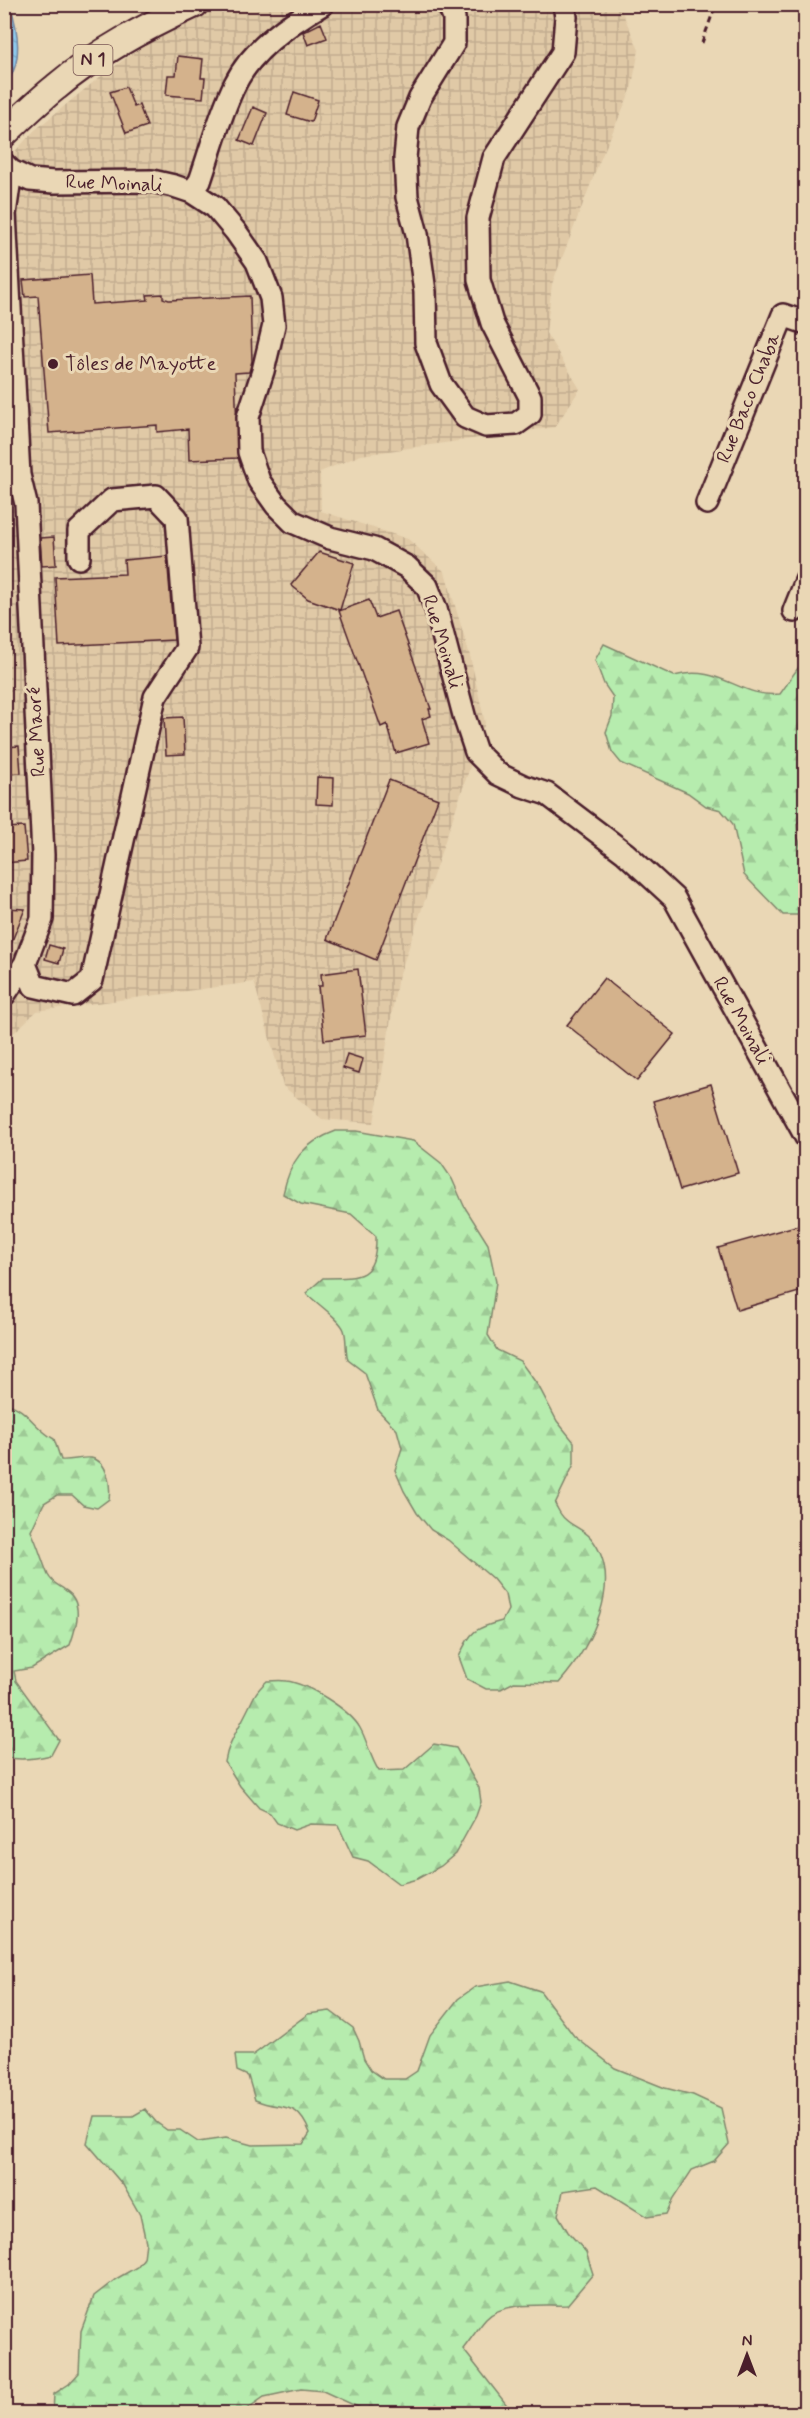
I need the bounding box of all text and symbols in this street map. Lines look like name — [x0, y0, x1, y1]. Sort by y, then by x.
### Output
road number: N 1 — [74, 45, 112, 75]
street label: Rue Moinali — [65, 169, 163, 199]
street label: Rue Baco Chaba — [711, 328, 788, 467]
place label: Tôles de Mayotte — [65, 351, 217, 378]
marker: Tôles de Mayotte — [46, 357, 60, 371]
street label: Rue Moinali — [415, 592, 469, 692]
street label: Rue Maoré — [21, 686, 53, 778]
street label: Rue Moinali — [706, 972, 776, 1070]
north arrow — [717, 2325, 777, 2385]
text: N — [742, 2331, 752, 2352]

